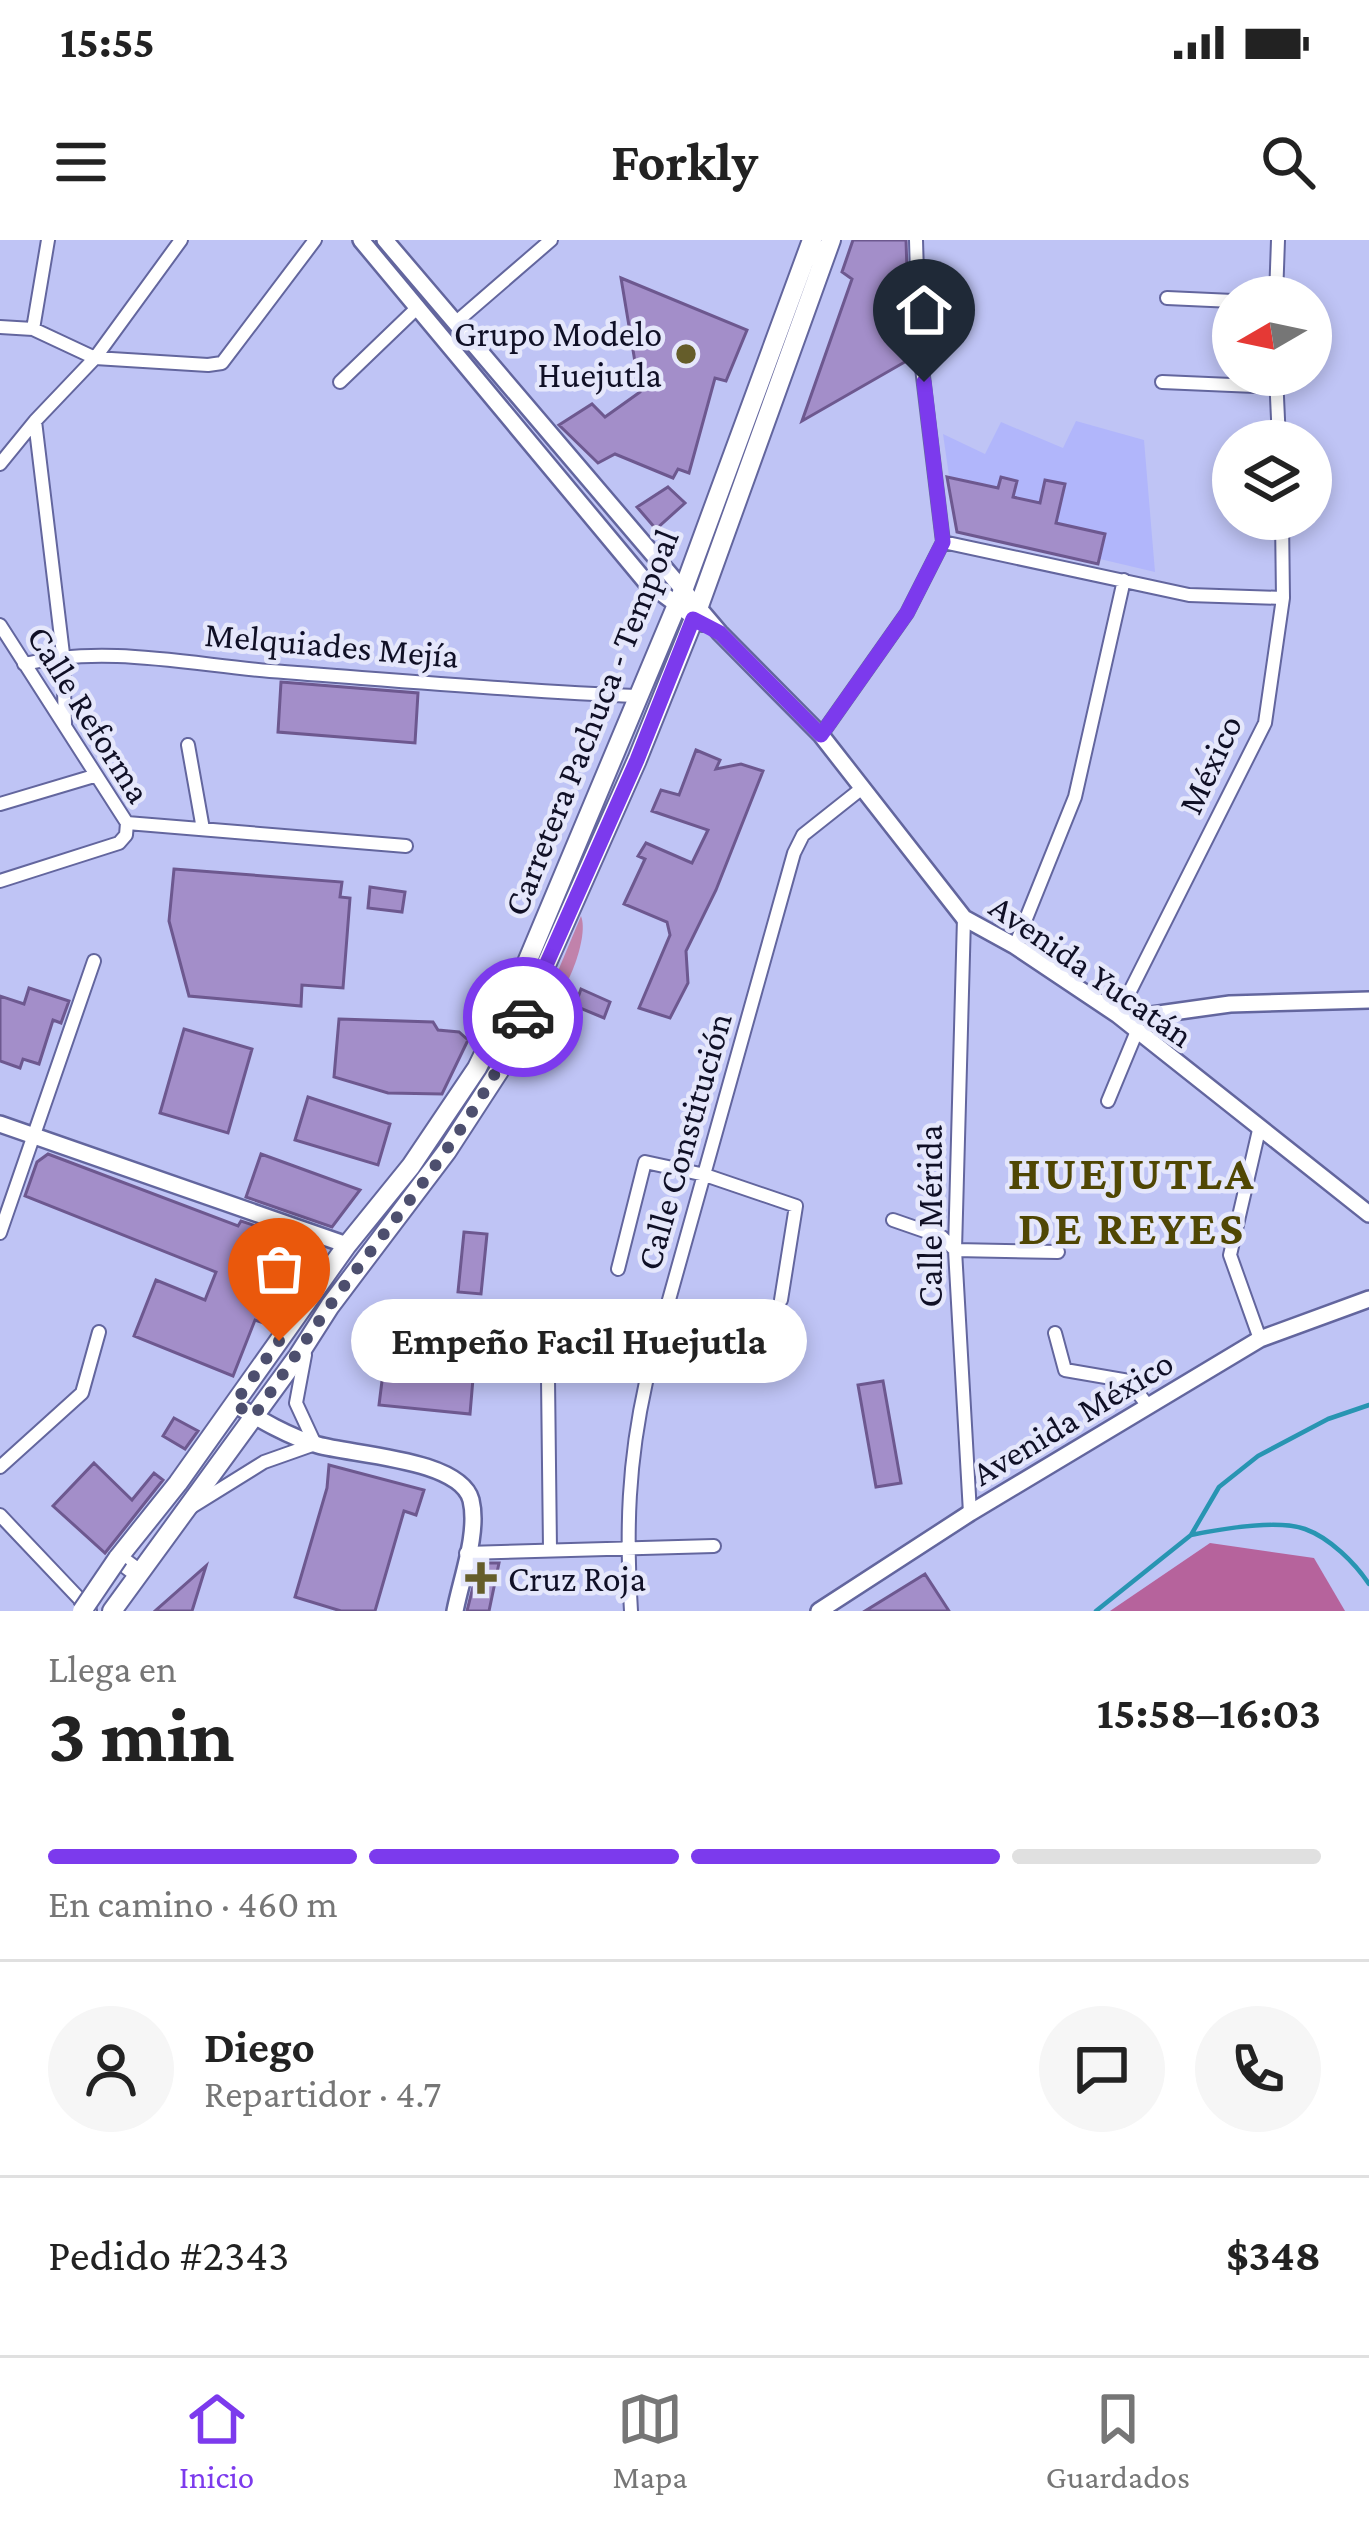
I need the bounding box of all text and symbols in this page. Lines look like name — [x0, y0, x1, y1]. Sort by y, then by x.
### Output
text: 15:55 — [60, 17, 155, 67]
icon: menu — [48, 129, 114, 195]
icon: search — [1255, 129, 1321, 195]
text: Forkly — [611, 132, 758, 192]
pin — [873, 259, 975, 382]
north arrow — [1212, 276, 1332, 396]
map controls — [1212, 276, 1332, 540]
icon: home — [891, 277, 957, 343]
place label: Grupo Modelo Huejutla — [454, 314, 662, 395]
marker: Grupo Modelo Huejutla — [673, 341, 699, 367]
button: layers — [1212, 420, 1332, 540]
street label: Carretera Pachuca - Tempoal — [495, 524, 687, 921]
street label: Melquiades Mejía — [203, 614, 461, 676]
street label: Calle Reforma — [19, 619, 159, 810]
street label: México — [1170, 709, 1250, 820]
street label: Avenida Yucatán — [982, 886, 1201, 1056]
courier — [463, 957, 583, 1077]
icon: car — [490, 984, 556, 1050]
street label: Calle Constitución — [628, 1008, 740, 1274]
street label: Calle Mérida — [910, 1125, 950, 1307]
district label: HUEJUTLA DE REYES — [1008, 1146, 1256, 1254]
pin — [228, 1218, 330, 1341]
icon: bag — [246, 1236, 312, 1302]
callout: Empeño Facil Huejutla — [351, 1299, 807, 1383]
text: Empeño Facil Huejutla — [391, 1319, 767, 1362]
street label: Avenida México — [965, 1342, 1180, 1493]
place label: Cruz Roja — [508, 1559, 646, 1599]
marker: Cruz Roja — [465, 1562, 497, 1594]
text: Llega en — [48, 1647, 177, 1690]
text: 15:58–16:03 — [1097, 1688, 1321, 1738]
text: 3 min — [48, 1691, 235, 1778]
text: En camino · 460 m — [48, 1882, 338, 1925]
button: person — [48, 2006, 174, 2132]
button: chat — [1039, 2006, 1165, 2132]
button: phone — [1195, 2006, 1321, 2132]
text: Diego — [204, 2022, 315, 2072]
text: Repartidor · 4.7 — [204, 2072, 441, 2115]
text: Pedido #2343 — [48, 2230, 289, 2280]
text: $348 — [1226, 2230, 1321, 2280]
tab: Inicio — [179, 2386, 254, 2495]
tab: Mapa — [612, 2386, 688, 2495]
tab: Guardados — [1046, 2386, 1190, 2495]

